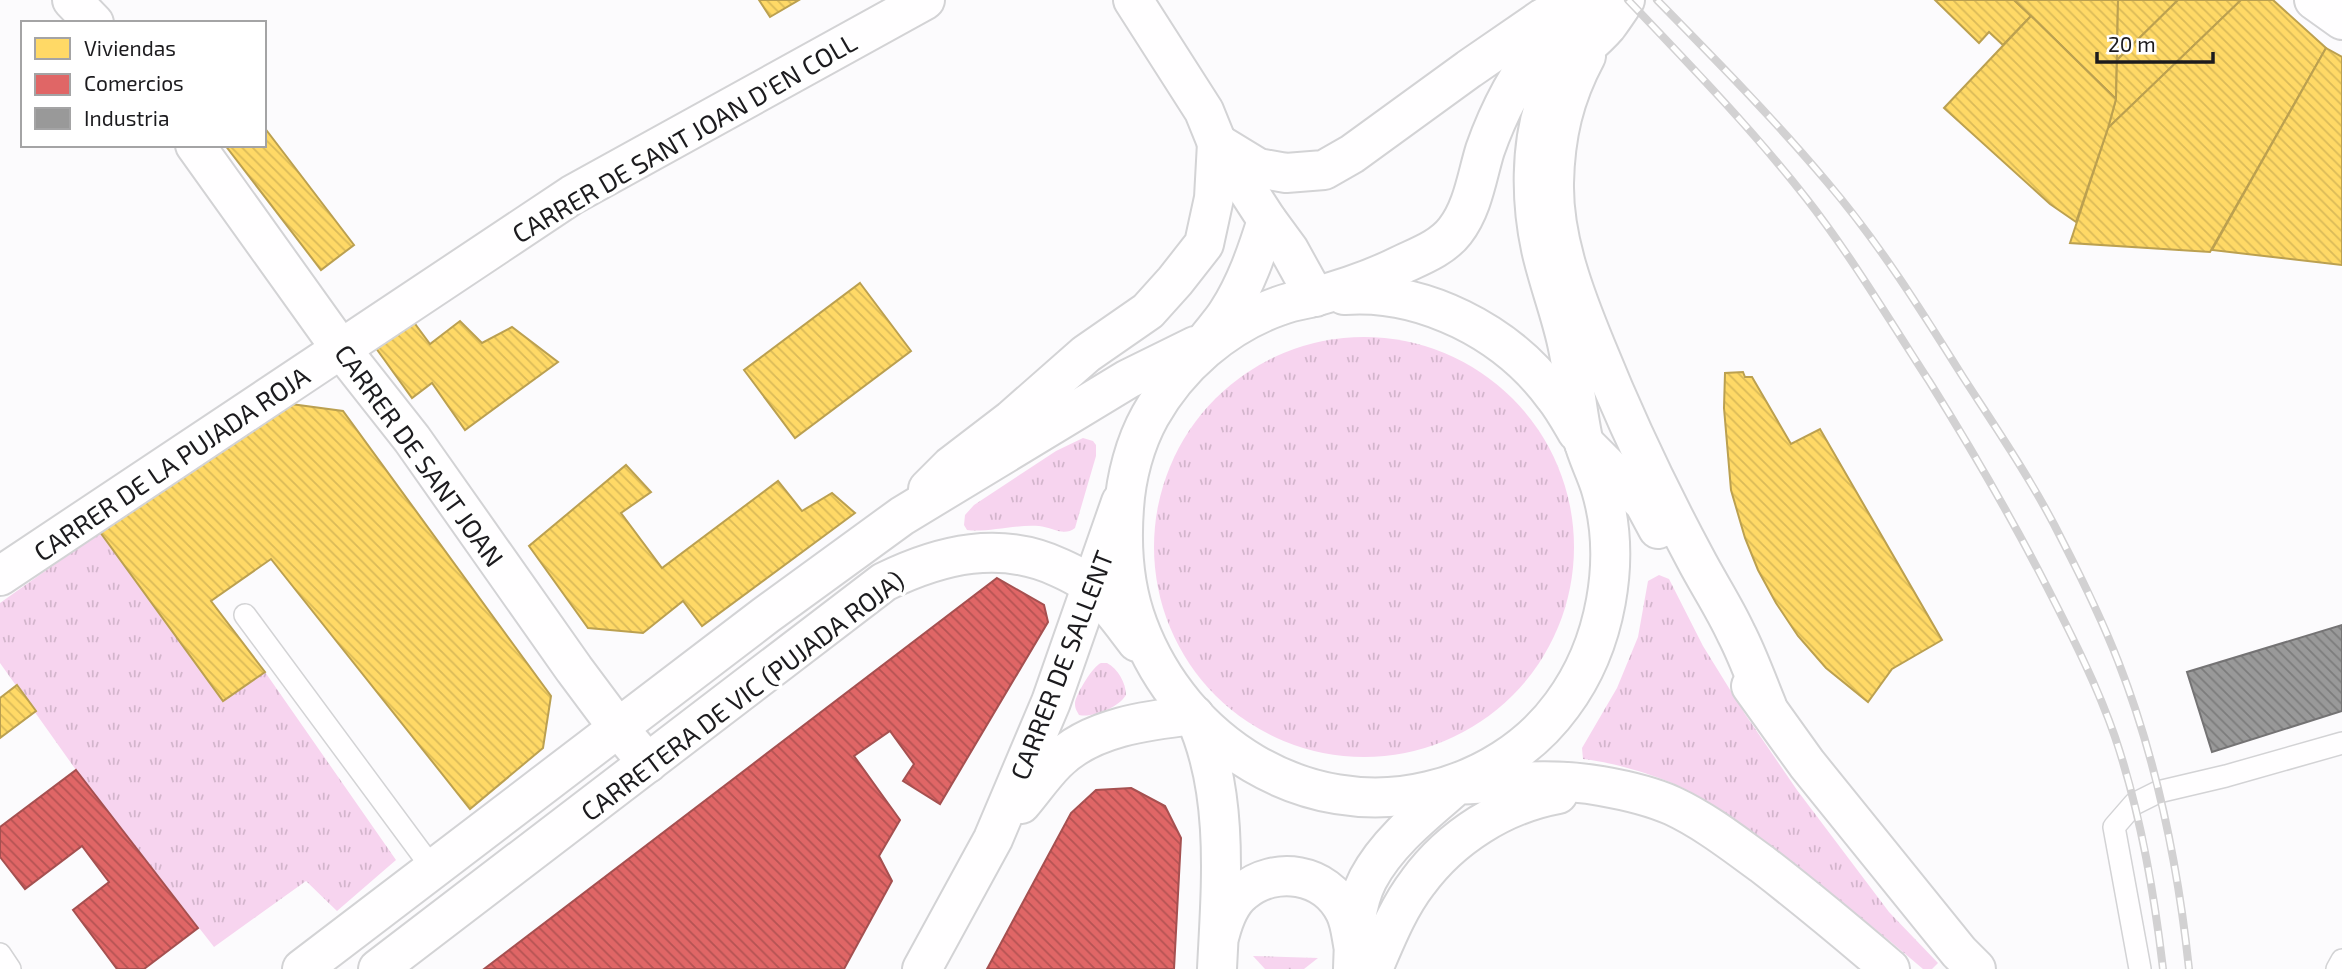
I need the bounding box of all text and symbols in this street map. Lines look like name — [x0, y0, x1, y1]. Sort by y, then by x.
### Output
legend — [21, 21, 266, 147]
scale bar — [2097, 21, 2212, 65]
street label: CARRER DE SANT JOAN D'EN COLL — [506, 25, 862, 249]
text: 20 m — [2108, 31, 2156, 56]
text: Viviendas — [84, 35, 176, 60]
text: Comercios — [84, 70, 184, 95]
text: Industria — [84, 105, 170, 130]
street label: CARRER DE SANT JOAN — [329, 338, 511, 572]
street label: CARRER DE LA PUJADA ROJA — [27, 359, 315, 567]
street label: CARRER DE SALLENT — [1003, 546, 1119, 784]
street label: CARRETERA DE VIC (PUJADA ROJA) — [574, 563, 910, 827]

